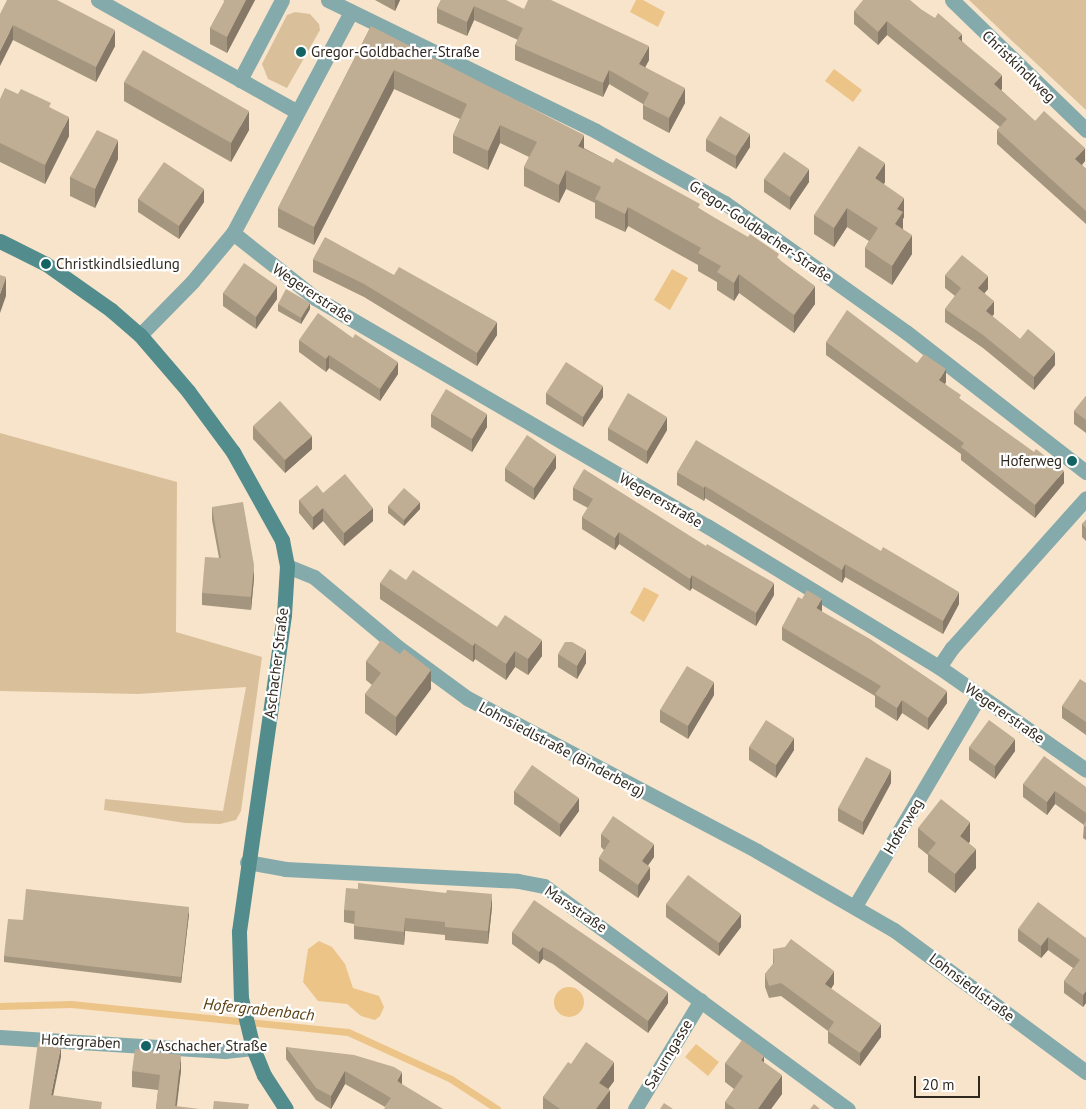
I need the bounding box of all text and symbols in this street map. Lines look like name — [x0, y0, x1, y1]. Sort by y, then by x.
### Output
street label: Christkindlweg — [978, 26, 1060, 106]
place label: Gregor-Goldbacher-Straße — [311, 43, 480, 61]
marker: Gregor-Goldbacher-Straße — [295, 46, 307, 58]
street label: Gregor-Goldbacher-Straße — [686, 176, 836, 286]
place label: Christkindlsiedlung — [56, 255, 180, 273]
marker: Christkindlsiedlung — [40, 258, 52, 270]
street label: Wegererstraße — [269, 259, 357, 327]
place label: Hoferweg — [1000, 452, 1062, 470]
marker: Hoferweg — [1066, 455, 1078, 467]
street label: Wegererstraße — [616, 469, 706, 531]
street label: Aschacher Straße — [260, 607, 292, 719]
street label: Wegererstraße — [962, 679, 1048, 747]
street label: Lohnsiedlstraße (Binderberg) — [476, 698, 648, 800]
street label: Hoferweg — [879, 795, 927, 857]
street label: Marsstraße — [541, 882, 611, 936]
street label: Lohnsiedlstraße — [926, 949, 1018, 1025]
water label: Hofergrabenbach — [202, 994, 316, 1024]
street label: Saturngasse — [640, 1016, 696, 1092]
street label: Hofergraben — [41, 1030, 121, 1052]
place label: Aschacher Straße — [156, 1037, 267, 1055]
marker: Aschacher Straße — [140, 1040, 152, 1052]
scale bar — [916, 1066, 982, 1098]
text: 20 m — [922, 1075, 955, 1094]

